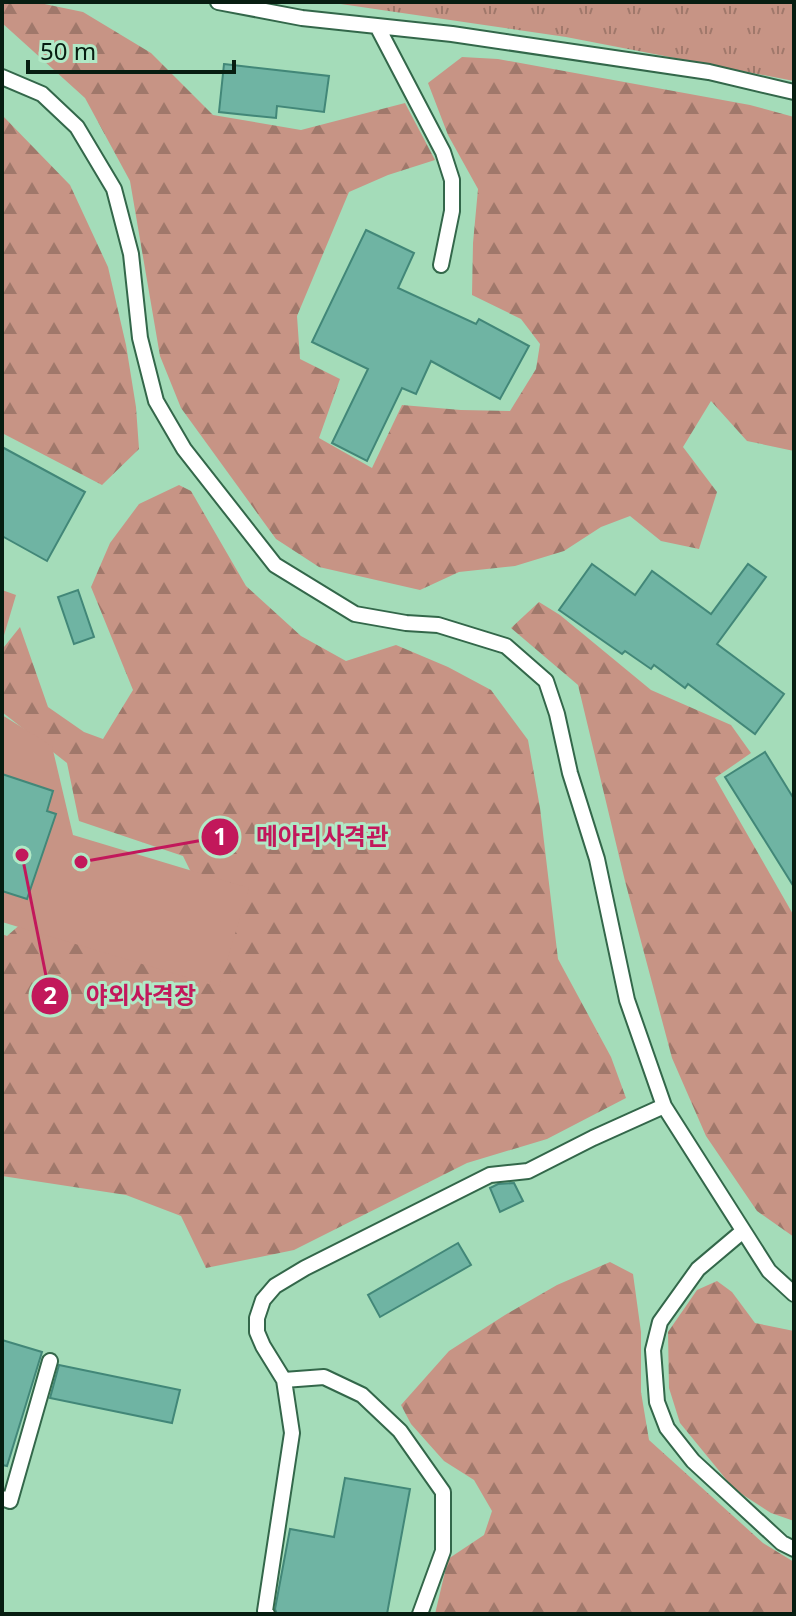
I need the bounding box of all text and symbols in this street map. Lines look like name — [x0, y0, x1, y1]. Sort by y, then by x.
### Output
scale bar — [28, 24, 234, 74]
text: 50 m — [40, 34, 96, 67]
callout: 메아리사격관 — [200, 813, 405, 861]
text: 1 — [213, 819, 227, 852]
text: 메아리사격관 — [256, 819, 388, 852]
callout: 야외사격장 — [30, 972, 212, 1020]
text: 2 — [43, 978, 57, 1011]
text: 야외사격장 — [86, 978, 196, 1011]

